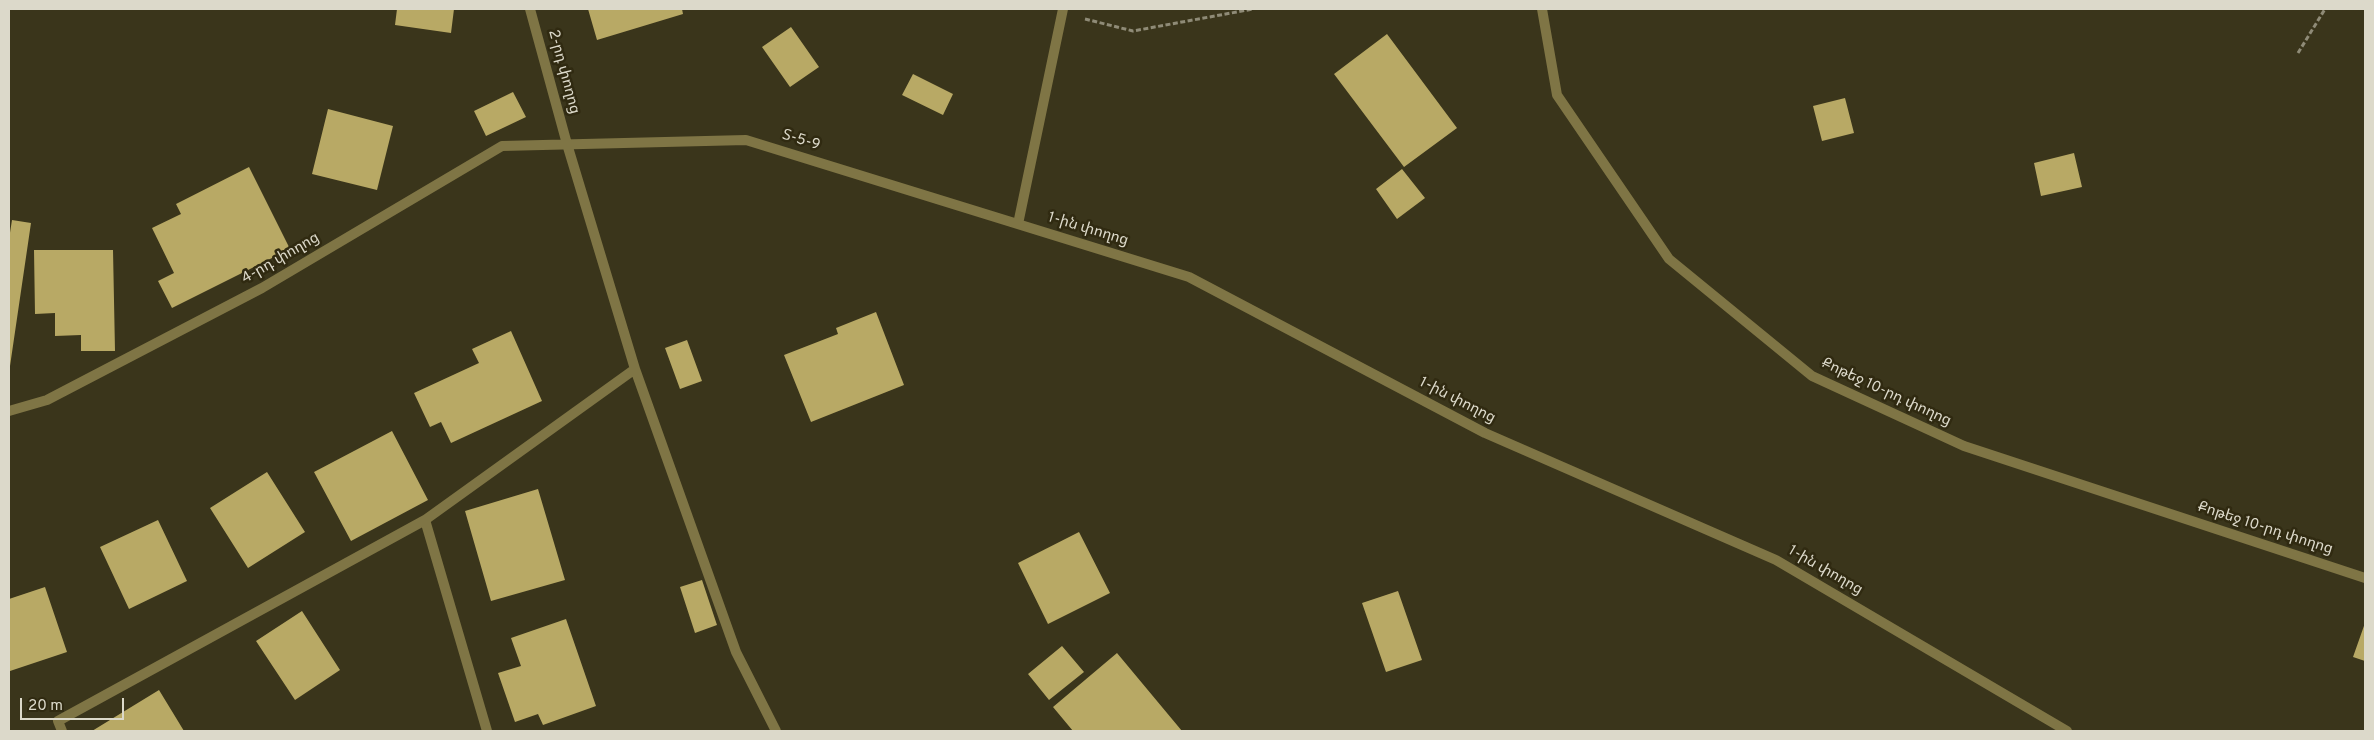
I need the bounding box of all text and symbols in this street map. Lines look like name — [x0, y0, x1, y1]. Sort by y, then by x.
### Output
street label: 2-րդ փողոց — [543, 28, 583, 116]
street label: Տ-5-9 — [780, 127, 822, 155]
street label: 1-ին փողոց — [1046, 209, 1130, 251]
street label: 4-րդ փողոց — [239, 229, 323, 289]
street label: Քոթեջ 10-րդ փողոց — [1818, 355, 1954, 431]
street label: 1-ին փողոց — [1416, 374, 1498, 428]
street label: Քոթեջ 10-րդ փողոց — [2195, 499, 2335, 559]
street label: 1-ին փողոց — [1784, 542, 1866, 600]
scale bar — [22, 688, 126, 720]
text: 20 m — [28, 697, 63, 716]

